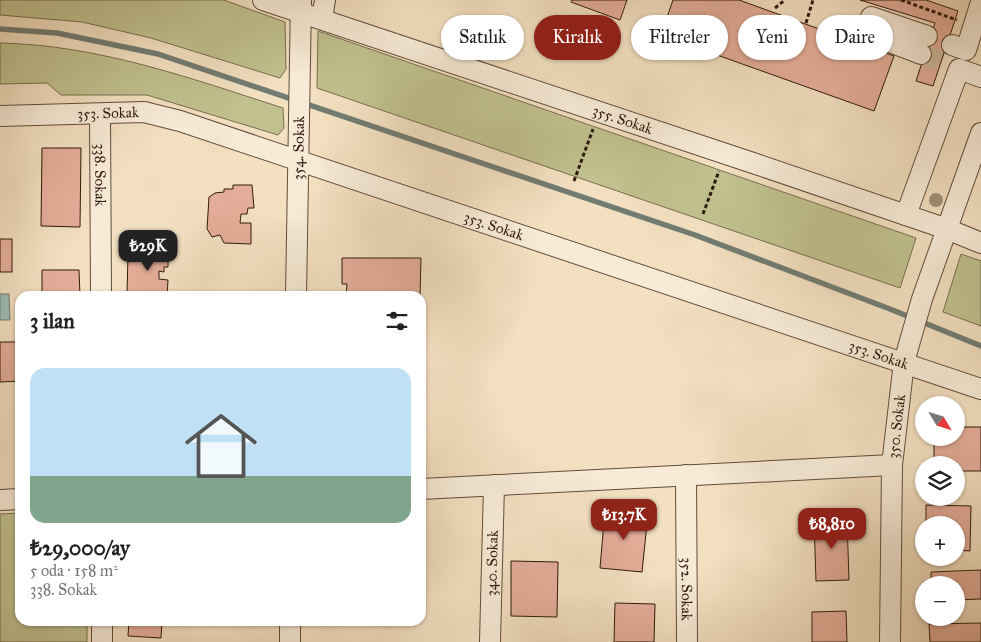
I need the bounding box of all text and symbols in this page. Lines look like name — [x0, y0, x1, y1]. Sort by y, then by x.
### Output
chip: Satılık — [441, 15, 524, 60]
chip: Kiralık — [534, 15, 621, 60]
chip: Filtreler — [631, 15, 728, 60]
chip: Yeni — [738, 15, 806, 60]
chip: Daire — [816, 15, 893, 60]
street label: 355. Sokak — [590, 101, 655, 138]
street label: 353. Sokak — [77, 103, 139, 123]
street label: 354. Sokak — [289, 116, 308, 180]
street label: 338. Sokak — [91, 144, 110, 207]
street label: 353. Sokak — [462, 208, 526, 244]
pin: ₺29K — [118, 230, 178, 272]
text: ₺29K — [130, 236, 167, 255]
icon: filters — [383, 307, 411, 335]
text: 3 ilan — [30, 308, 75, 334]
street label: 353. Sokak — [847, 336, 911, 373]
street label: 350. Sokak — [884, 393, 909, 459]
north arrow — [915, 396, 965, 446]
map controls — [915, 396, 965, 626]
icon: home — [176, 401, 266, 491]
button: layers — [915, 456, 965, 506]
pin: ₺13.7K — [583, 498, 665, 541]
text: ₺13.7K — [602, 505, 646, 524]
pin: ₺8,810 — [791, 508, 873, 550]
text: ₺8,810 — [809, 514, 855, 533]
button: + — [915, 516, 965, 566]
street label: 340. Sokak — [482, 530, 502, 596]
text: ₺29,000/ay — [30, 535, 130, 561]
street label: 352. Sokak — [677, 557, 696, 621]
text: 5 oda · 158 m² — [30, 561, 118, 580]
button: − — [915, 576, 965, 626]
text: 338. Sokak — [30, 580, 97, 599]

